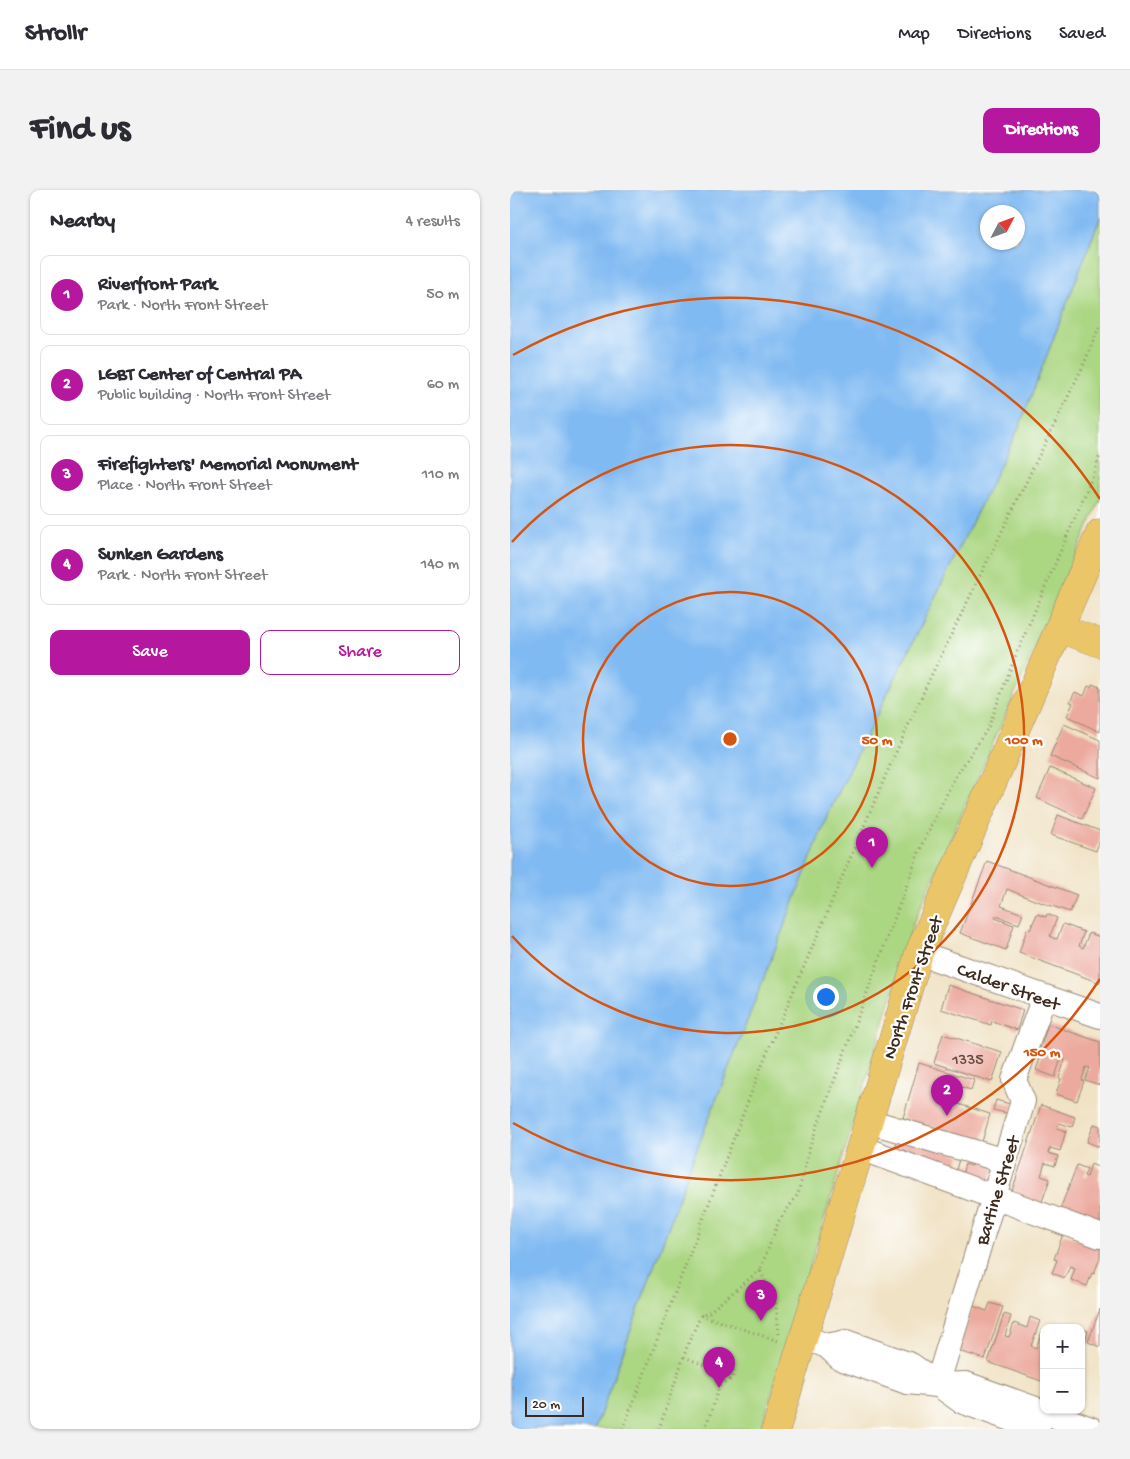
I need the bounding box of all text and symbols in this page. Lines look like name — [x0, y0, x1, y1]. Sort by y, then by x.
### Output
text: Strollr — [25, 20, 86, 49]
text: Map — [898, 24, 930, 45]
text: Directions — [958, 24, 1031, 45]
text: Saved — [1059, 24, 1105, 45]
button: Directions — [983, 108, 1100, 153]
text: Find us — [30, 110, 130, 151]
north arrow — [980, 205, 1025, 250]
text: Nearby — [50, 210, 115, 235]
text: 4 results — [405, 213, 460, 232]
text: Riverfront Park — [98, 274, 217, 297]
text: 1 — [64, 286, 70, 305]
text: 50 m — [426, 286, 459, 305]
text: Park · North Front Street — [98, 297, 267, 316]
text: LGBT Center of Central PA — [98, 364, 301, 387]
text: 2 — [63, 376, 71, 395]
text: 60 m — [427, 376, 459, 395]
text: Public building · North Front Street — [98, 387, 330, 406]
text: Firefighters' Memorial Monument — [98, 454, 357, 477]
text: 3 — [63, 466, 71, 485]
text: 110 m — [422, 466, 459, 485]
text: Place · North Front Street — [98, 477, 272, 496]
text: Sunken Gardens — [98, 544, 223, 567]
text: 4 — [63, 556, 71, 575]
text: 140 m — [421, 556, 459, 575]
text: Park · North Front Street — [98, 567, 267, 586]
button: Save — [50, 630, 250, 675]
button: Share — [260, 630, 460, 675]
centre of rings — [721, 730, 739, 748]
text: 50 m — [862, 732, 893, 750]
text: 100 m — [1004, 732, 1043, 750]
pin: 1 — [856, 827, 888, 868]
street label: North Front Street — [879, 911, 950, 1063]
street label: Calder Street — [953, 959, 1065, 1018]
your location — [813, 984, 839, 1010]
text: 150 m — [1023, 1044, 1061, 1062]
house number: 1335 — [951, 1052, 984, 1071]
pin: 2 — [931, 1075, 963, 1116]
street label: Bartine Street — [972, 1132, 1027, 1249]
pin: 3 — [745, 1280, 777, 1321]
map controls — [1040, 1324, 1085, 1414]
button: + — [1040, 1324, 1085, 1369]
pin: 4 — [703, 1347, 735, 1388]
button: − — [1040, 1369, 1085, 1414]
scale bar — [525, 1394, 584, 1417]
text: 20 m — [532, 1397, 560, 1414]

